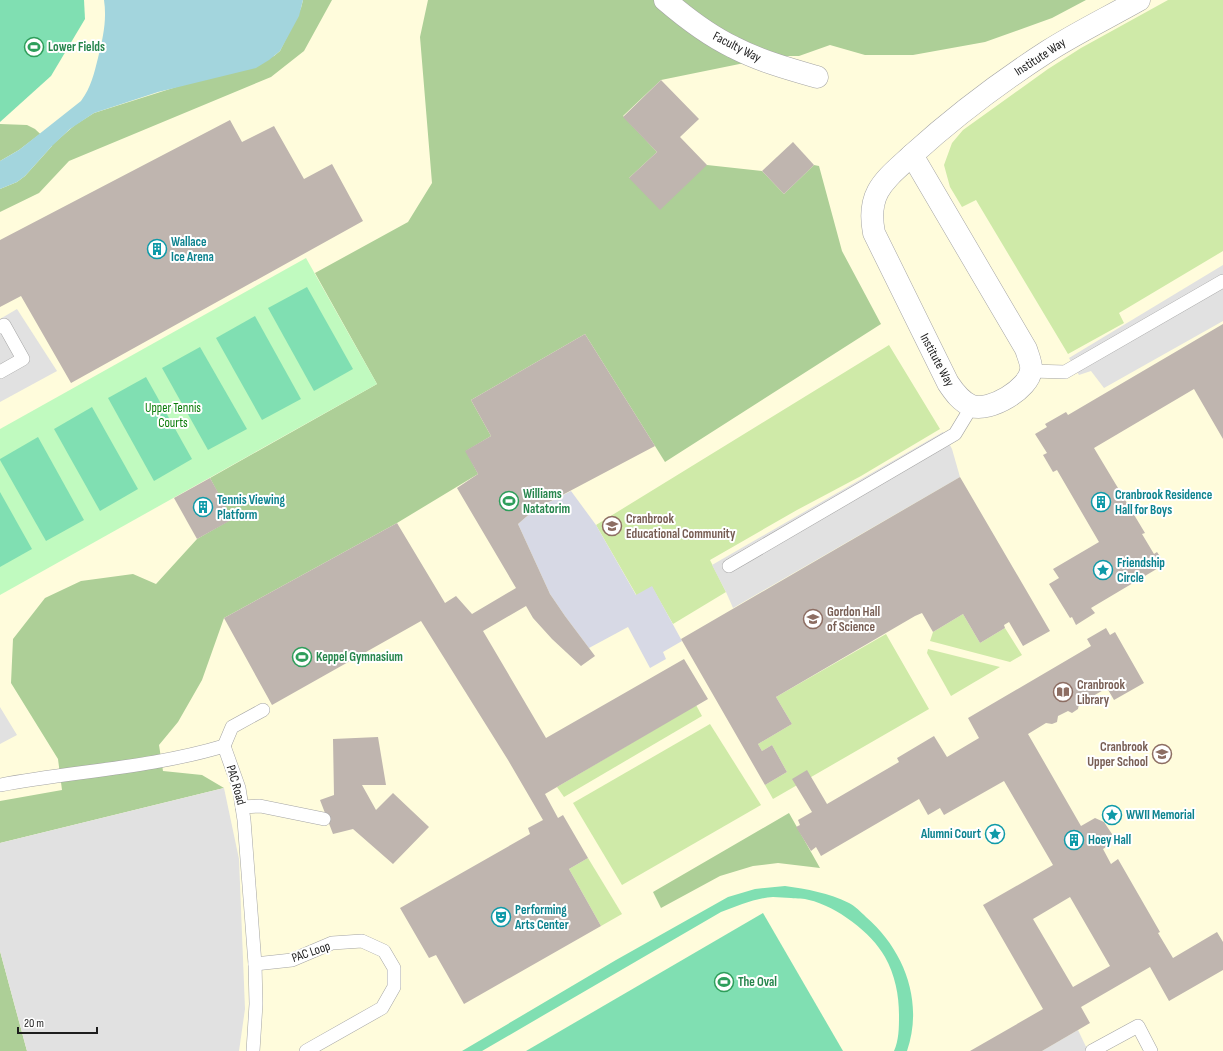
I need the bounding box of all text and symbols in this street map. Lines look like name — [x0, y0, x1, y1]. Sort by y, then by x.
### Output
street label: Faculty Way — [710, 28, 764, 66]
street label: Institute Way — [1011, 35, 1069, 79]
sports icon: Lower Fields — [23, 36, 45, 58]
place label: Lower Fields — [48, 39, 105, 55]
place label: Wallace Ice Arena — [171, 234, 214, 265]
building icon: Wallace Ice Arena — [146, 238, 168, 260]
street label: Institute Way — [916, 331, 958, 389]
park label: Upper Tennis Courts — [145, 400, 201, 431]
place label: Williams Natatorim — [523, 486, 570, 517]
place label: Cranbrook Residence Hall for Boys — [1115, 487, 1213, 518]
sports icon: Williams Natatorim — [498, 490, 520, 512]
building icon: Cranbrook Residence Hall for Boys — [1090, 491, 1112, 513]
place label: Tennis Viewing Platform — [217, 492, 285, 523]
building icon: Tennis Viewing Platform — [192, 496, 214, 518]
place label: Cranbrook Educational Community — [626, 511, 736, 542]
school or university icon: Cranbrook Educational Community — [601, 515, 623, 537]
place label: Friendship Circle — [1117, 555, 1165, 586]
place icon: Friendship Circle — [1092, 559, 1114, 581]
place label: Gordon Hall of Science — [827, 604, 880, 635]
school or university icon: Gordon Hall of Science — [802, 608, 824, 630]
sports icon: Keppel Gymnasium — [291, 646, 313, 668]
place label: Keppel Gymnasium — [316, 649, 403, 665]
place label: Cranbrook Library — [1077, 677, 1125, 708]
library icon: Cranbrook Library — [1052, 681, 1074, 703]
place label: Cranbrook Upper School — [1087, 739, 1149, 770]
school or university icon: Cranbrook Upper School — [1151, 743, 1173, 765]
street label: PAC Road — [223, 763, 249, 807]
place icon: WWII Memorial — [1101, 804, 1123, 826]
place label: WWII Memorial — [1126, 807, 1195, 823]
place icon: Alumni Court — [984, 823, 1006, 845]
place label: Alumni Court — [920, 826, 982, 842]
building icon: Hoey Hall — [1063, 829, 1085, 851]
place label: Hoey Hall — [1088, 832, 1131, 848]
place label: Performing Arts Center — [514, 902, 569, 933]
theatre icon: Performing Arts Center — [490, 906, 512, 928]
street label: PAC Loop — [290, 938, 332, 966]
sports icon: The Oval — [713, 971, 735, 993]
place label: The Oval — [738, 974, 777, 990]
scale bar — [18, 1009, 97, 1035]
text: 20 m — [24, 1016, 44, 1031]

